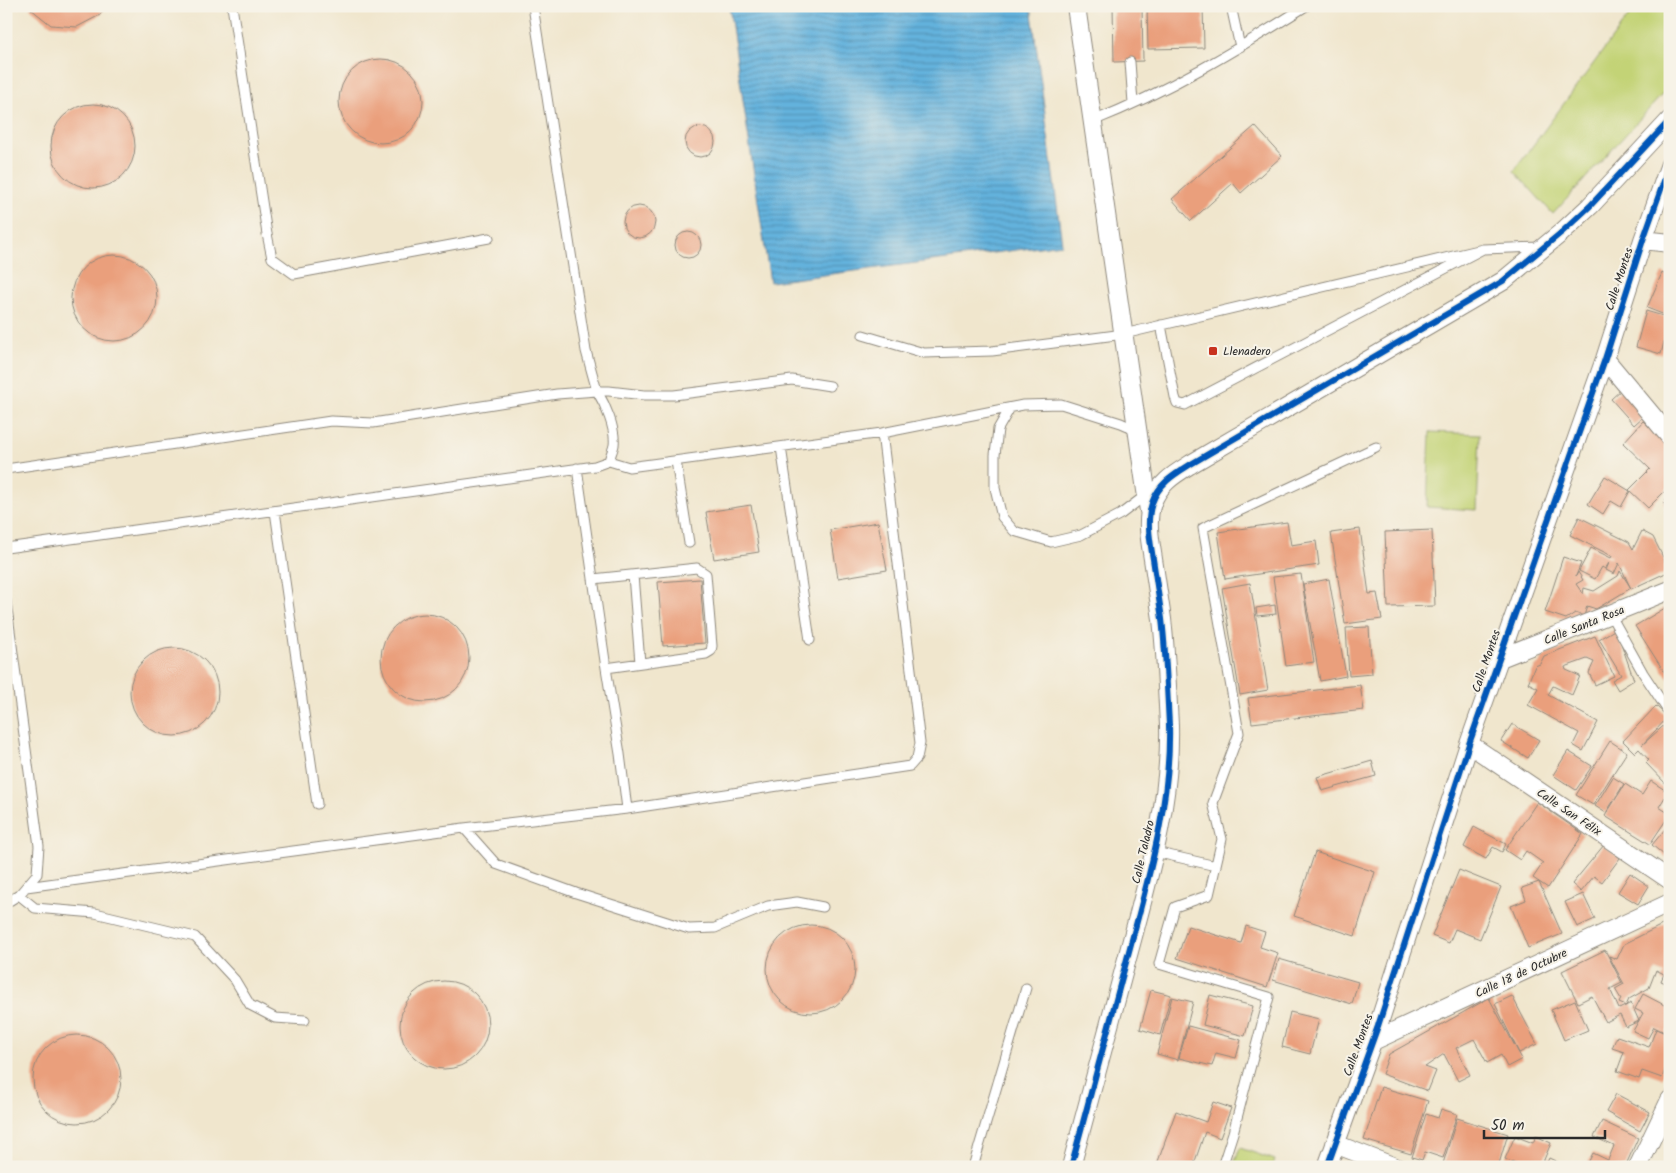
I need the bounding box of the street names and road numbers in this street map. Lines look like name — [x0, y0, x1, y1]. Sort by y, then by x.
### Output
street label: Calle Montes — [1600, 245, 1639, 313]
street label: Calle Santa Rosa — [1541, 600, 1628, 650]
street label: Calle Montes — [1467, 627, 1506, 695]
street label: Calle San Félix — [1532, 784, 1606, 842]
street label: Calle Taladro — [1127, 818, 1160, 886]
street label: Calle 18 de Octubre — [1472, 944, 1571, 1003]
street label: Calle Montes — [1338, 1011, 1379, 1079]

